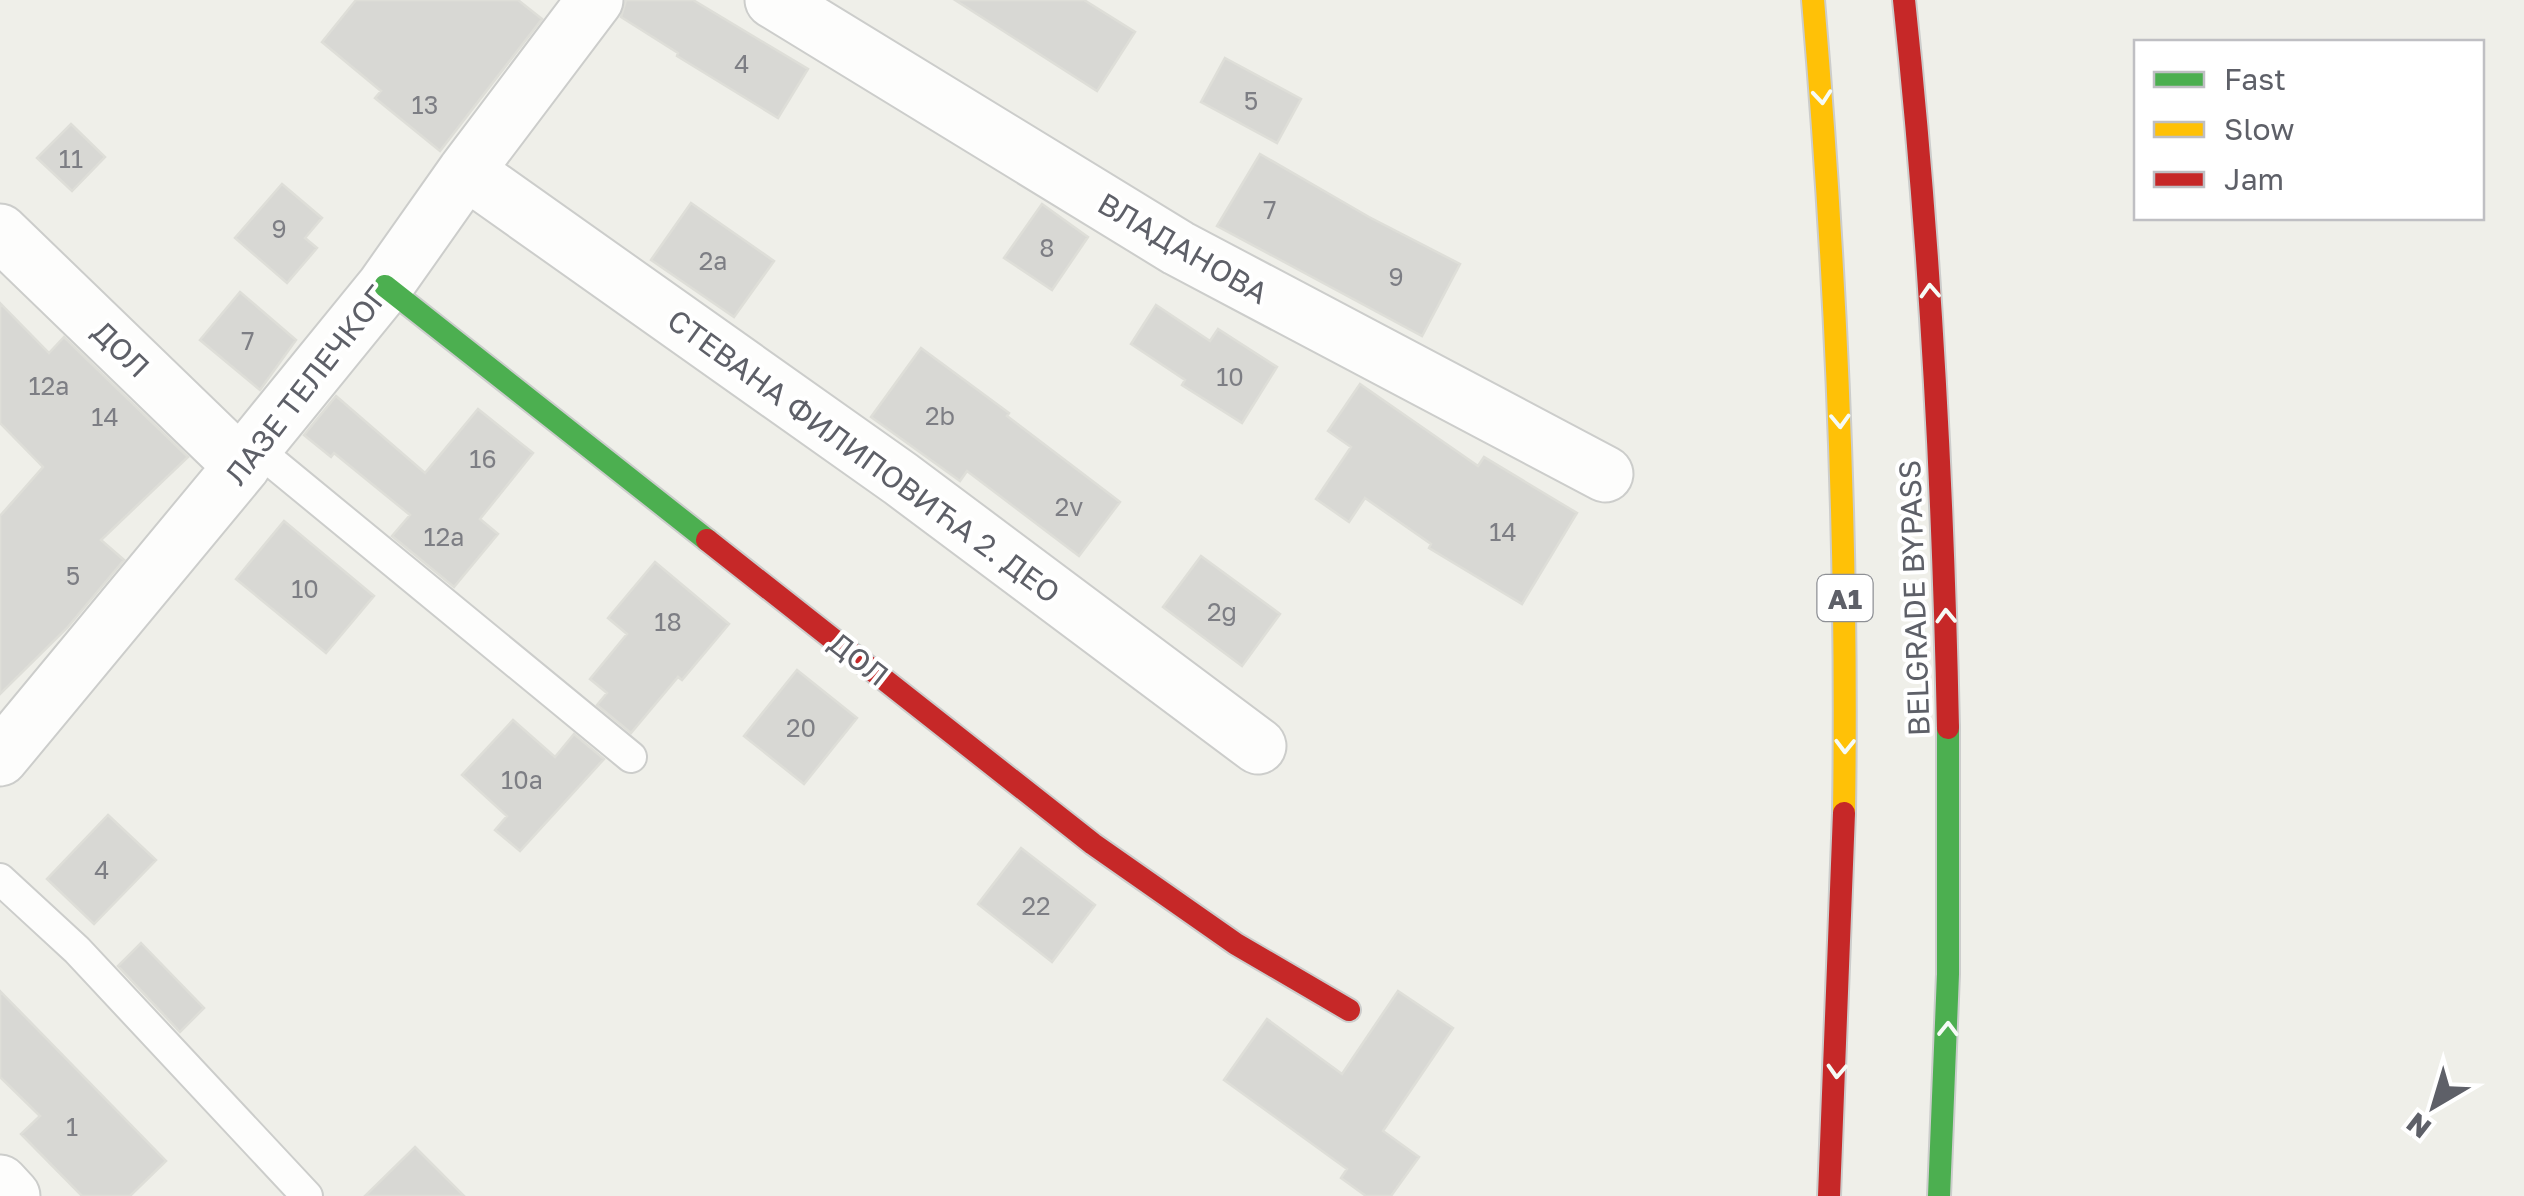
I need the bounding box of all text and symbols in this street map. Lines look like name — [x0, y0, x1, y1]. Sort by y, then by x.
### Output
legend — [2134, 40, 2484, 220]
house number: 4 — [734, 48, 750, 79]
text: Fast — [2224, 61, 2286, 97]
house number: 5 — [1244, 85, 1258, 116]
house number: 13 — [412, 89, 438, 120]
one-way arrow — [1810, 90, 1832, 106]
text: Slow — [2224, 111, 2295, 147]
house number: 11 — [59, 143, 83, 174]
text: Jam — [2224, 161, 2284, 197]
street label: ВЛАДАНОВА — [1092, 185, 1274, 311]
house number: 7 — [1263, 194, 1277, 225]
house number: 9 — [271, 213, 287, 244]
house number: 8 — [1039, 232, 1055, 263]
house number: 2a — [699, 245, 727, 276]
house number: 9 — [1388, 261, 1404, 292]
street label: ЛАЗЕ ТЕЛЕЧКОГ — [217, 278, 395, 491]
one-way arrow — [1920, 283, 1941, 299]
street label: СТЕВАНА ФИЛИПОВИЋА 2. ДЕО — [661, 302, 1067, 610]
street label: ДОЛ — [85, 313, 157, 385]
house number: 7 — [241, 325, 255, 356]
house number: 10 — [1216, 361, 1244, 392]
house number: 12a — [29, 370, 69, 401]
house number: 2b — [925, 400, 955, 431]
house number: 14 — [91, 401, 119, 432]
one-way arrow — [1830, 414, 1851, 430]
house number: 16 — [469, 443, 497, 474]
street label: BELGRADE BYPASS — [1891, 459, 1937, 737]
house number: 2v — [1055, 491, 1083, 522]
house number: 14 — [1489, 516, 1517, 547]
house number: 12a — [424, 521, 464, 552]
house number: 5 — [66, 560, 80, 591]
house number: 10 — [291, 573, 319, 604]
road number: A1 — [1818, 575, 1872, 621]
house number: 2g — [1207, 596, 1237, 627]
house number: 18 — [654, 606, 682, 637]
one-way arrow — [1935, 607, 1956, 623]
street label: ДОЛ — [822, 625, 896, 693]
house number: 20 — [786, 712, 816, 743]
one-way arrow — [1834, 740, 1856, 755]
house number: 10a — [501, 764, 543, 795]
house number: 4 — [94, 854, 110, 885]
house number: 22 — [1021, 890, 1051, 921]
one-way arrow — [1937, 1020, 1958, 1036]
north arrow — [2384, 1056, 2484, 1156]
one-way arrow — [1827, 1064, 1848, 1080]
text: N — [2400, 1107, 2437, 1146]
house number: 1 — [66, 1111, 78, 1142]

